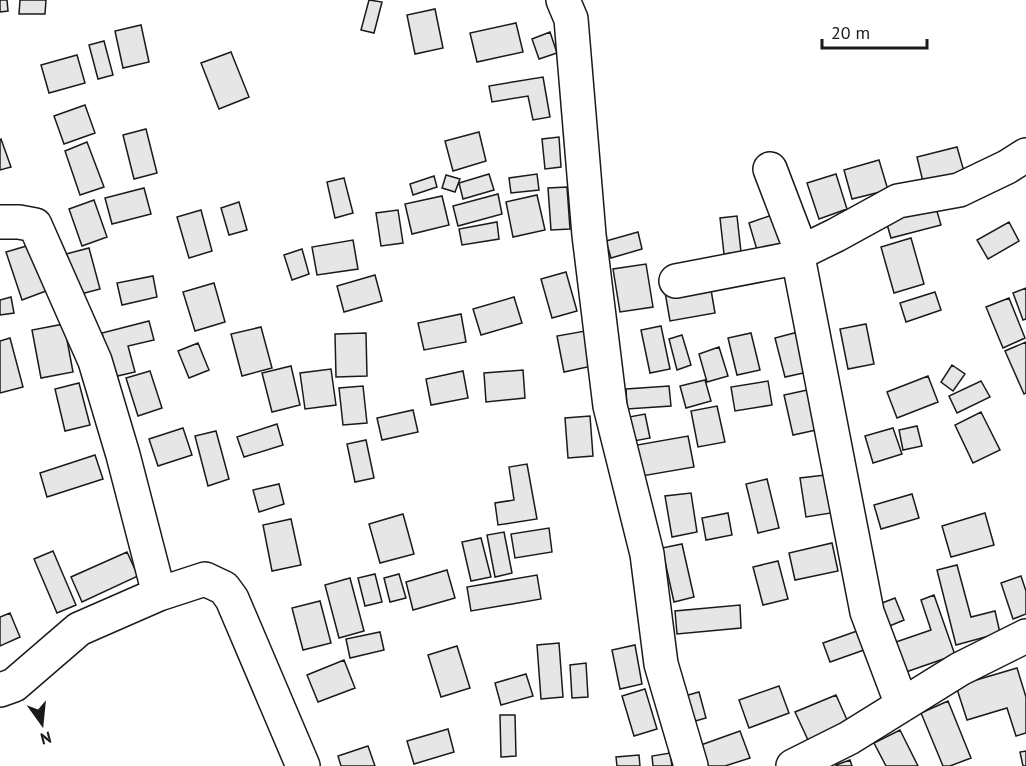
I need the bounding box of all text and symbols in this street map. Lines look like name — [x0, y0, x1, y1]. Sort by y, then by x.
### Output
scale bar — [822, 12, 927, 50]
text: 20 m — [831, 21, 870, 44]
north arrow — [12, 694, 72, 754]
text: N — [38, 727, 54, 750]

